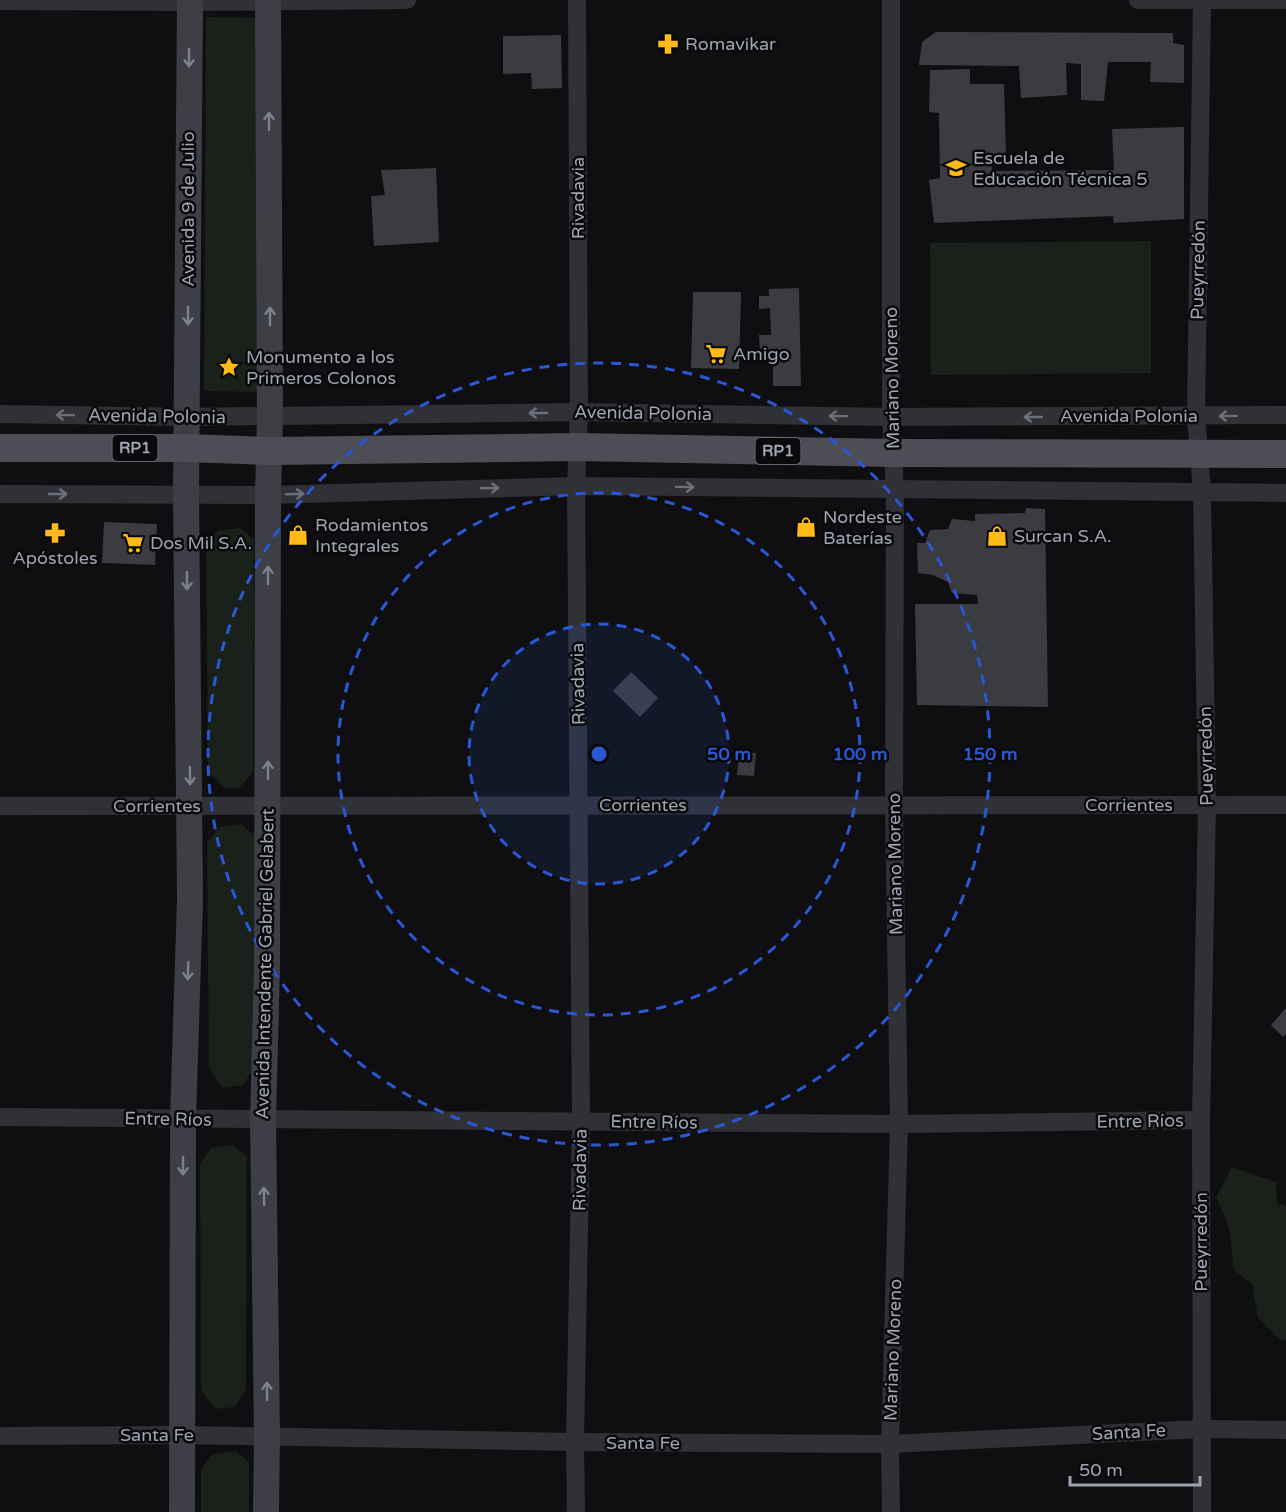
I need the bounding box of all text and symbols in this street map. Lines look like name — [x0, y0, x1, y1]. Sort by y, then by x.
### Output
pharmacy icon: Romavikar — [656, 32, 680, 56]
place label: Romavikar — [685, 33, 776, 55]
one-way arrow — [183, 48, 195, 68]
one-way arrow — [263, 112, 275, 132]
street label: Avenida 9 de Julio — [177, 131, 199, 287]
place label: Escuela de Educación Técnica 5 — [973, 147, 1148, 190]
school or university icon: Escuela de Educación Técnica 5 — [944, 156, 968, 180]
street label: Rivadavia — [567, 157, 589, 239]
street label: Pueyrredón — [1186, 220, 1210, 320]
one-way arrow — [182, 306, 194, 326]
one-way arrow — [264, 307, 276, 327]
street label: Mariano Moreno — [880, 307, 904, 449]
supermarket icon: Amigo — [704, 342, 728, 366]
place label: Amigo — [733, 343, 790, 365]
place label: Monumento a los Primeros Colonos — [246, 346, 396, 389]
place icon: Monumento a los Primeros Colonos — [217, 355, 241, 379]
street label: Avenida Polonia — [574, 401, 712, 425]
street label: Avenida Polonia — [88, 404, 226, 428]
street label: Avenida Polonia — [1060, 405, 1198, 427]
one-way arrow — [528, 407, 548, 418]
one-way arrow — [55, 409, 75, 421]
one-way arrow — [1218, 410, 1238, 422]
one-way arrow — [828, 411, 848, 422]
one-way arrow — [1023, 411, 1043, 423]
road number: RP1 — [112, 435, 158, 461]
road number: RP1 — [756, 438, 800, 464]
one-way arrow — [675, 481, 695, 493]
one-way arrow — [480, 483, 500, 494]
one-way arrow — [48, 488, 68, 500]
one-way arrow — [285, 488, 305, 500]
place label: Nordeste Baterías — [823, 506, 902, 549]
place label: Rodamientos Integrales — [315, 514, 429, 557]
shop icon: Nordeste Baterías — [794, 515, 818, 539]
pharmacy icon: Apóstoles — [43, 521, 67, 545]
shop icon: Rodamientos Integrales — [286, 523, 310, 547]
shop icon: Surcan S.A. — [985, 524, 1009, 548]
place label: Surcan S.A. — [1014, 525, 1112, 547]
supermarket icon: Dos Mil S.A. — [121, 531, 145, 555]
place label: Dos Mil S.A. — [150, 532, 252, 554]
place label: Apóstoles — [12, 547, 98, 569]
one-way arrow — [262, 565, 274, 585]
one-way arrow — [182, 570, 193, 590]
street label: Rivadavia — [566, 643, 590, 725]
street label: Pueyrredón — [1194, 706, 1218, 806]
text: 50 m — [707, 743, 751, 765]
text: 100 m — [832, 743, 888, 765]
text: 150 m — [962, 743, 1018, 765]
centre of rings — [589, 744, 609, 764]
one-way arrow — [262, 760, 274, 780]
one-way arrow — [184, 765, 196, 785]
street label: Mariano Moreno — [883, 793, 907, 935]
street label: Corrientes — [599, 794, 687, 816]
street label: Corrientes — [1085, 794, 1173, 816]
street label: Corrientes — [113, 795, 201, 817]
street label: Avenida Intendente Gabriel Gelabert — [251, 808, 279, 1120]
one-way arrow — [182, 960, 194, 980]
street label: Entre Ríos — [124, 1107, 212, 1131]
street label: Entre Ríos — [1096, 1109, 1184, 1133]
street label: Entre Ríos — [610, 1110, 698, 1134]
street label: Rivadavia — [568, 1129, 592, 1211]
one-way arrow — [177, 1155, 189, 1175]
one-way arrow — [258, 1186, 270, 1206]
street label: Pueyrredón — [1190, 1192, 1212, 1292]
street label: Mariano Moreno — [880, 1278, 906, 1422]
one-way arrow — [261, 1381, 273, 1401]
street label: Santa Fe — [1091, 1419, 1167, 1445]
street label: Santa Fe — [120, 1424, 194, 1446]
street label: Santa Fe — [606, 1432, 680, 1454]
scale bar — [1070, 1449, 1200, 1487]
text: 50 m — [1079, 1459, 1123, 1481]

